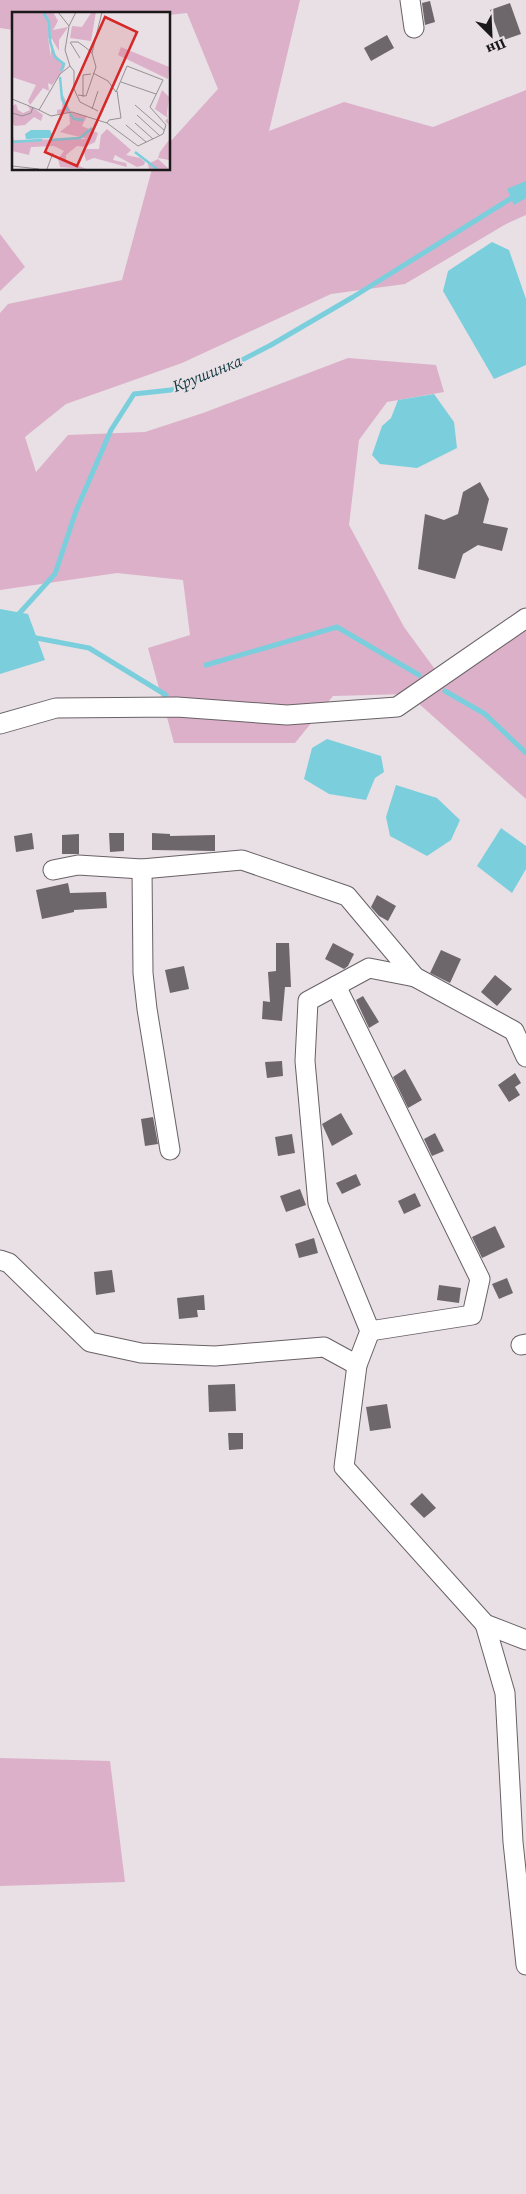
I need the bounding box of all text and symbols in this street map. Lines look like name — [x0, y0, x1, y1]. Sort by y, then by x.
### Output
north arrow — [466, 10, 516, 60]
inset map — [12, 12, 170, 170]
text: Пн — [483, 34, 509, 60]
water label: Крушинка — [168, 349, 246, 397]

